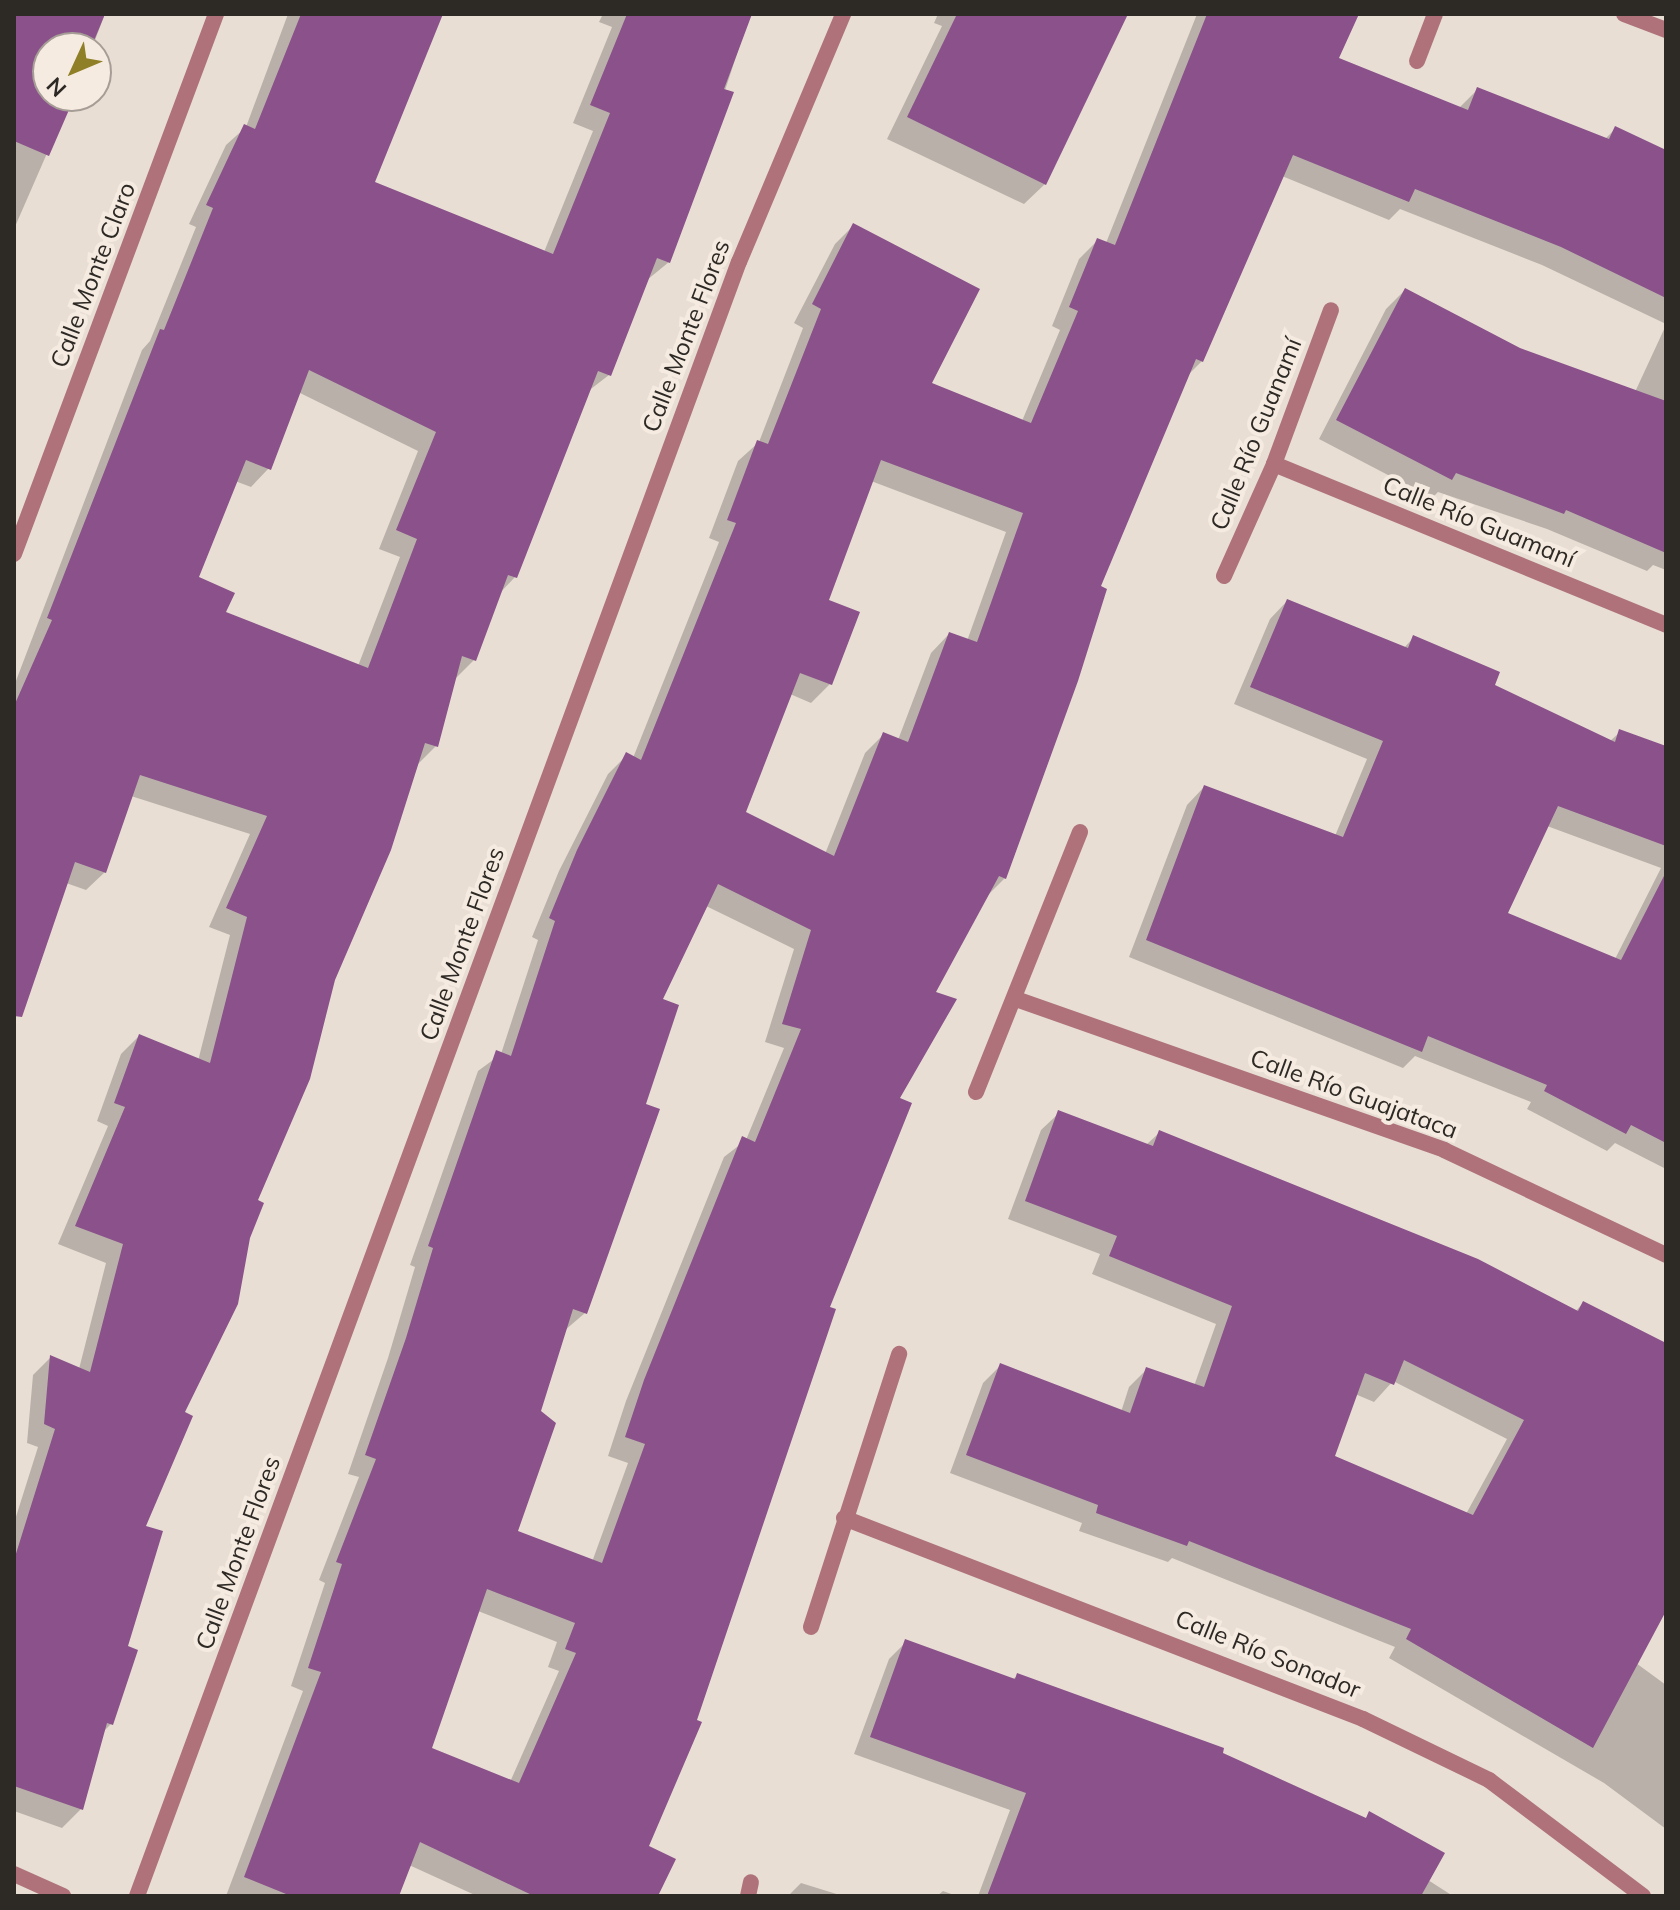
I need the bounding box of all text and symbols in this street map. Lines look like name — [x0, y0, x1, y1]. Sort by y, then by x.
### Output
north arrow — [32, 32, 112, 112]
text: N — [40, 72, 72, 103]
street label: Calle Monte Claro — [44, 178, 142, 372]
street label: Calle Monte Flores — [636, 236, 736, 436]
street label: Calle Río Guanamí — [1204, 334, 1308, 534]
street label: Calle Río Guamaní — [1379, 470, 1579, 574]
street label: Calle Monte Flores — [414, 843, 510, 1045]
street label: Calle Río Guajataca — [1246, 1043, 1462, 1145]
street label: Calle Monte Flores — [190, 1452, 286, 1654]
street label: Calle Río Sonador — [1171, 1604, 1365, 1704]

